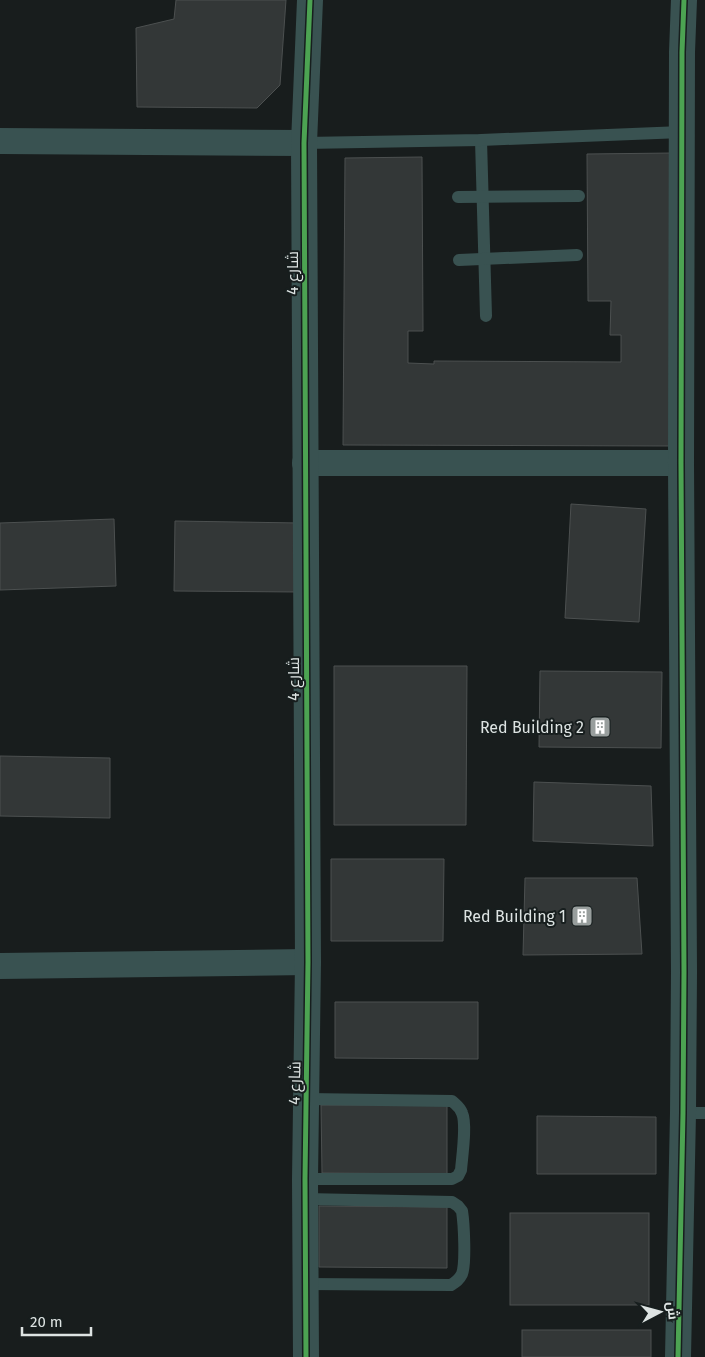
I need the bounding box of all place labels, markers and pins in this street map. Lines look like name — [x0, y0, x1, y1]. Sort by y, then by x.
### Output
building icon: Red Building 2 — [588, 715, 612, 739]
place label: Red Building 2 — [480, 718, 584, 737]
building icon: Red Building 1 — [570, 904, 594, 928]
place label: Red Building 1 — [463, 907, 566, 926]

